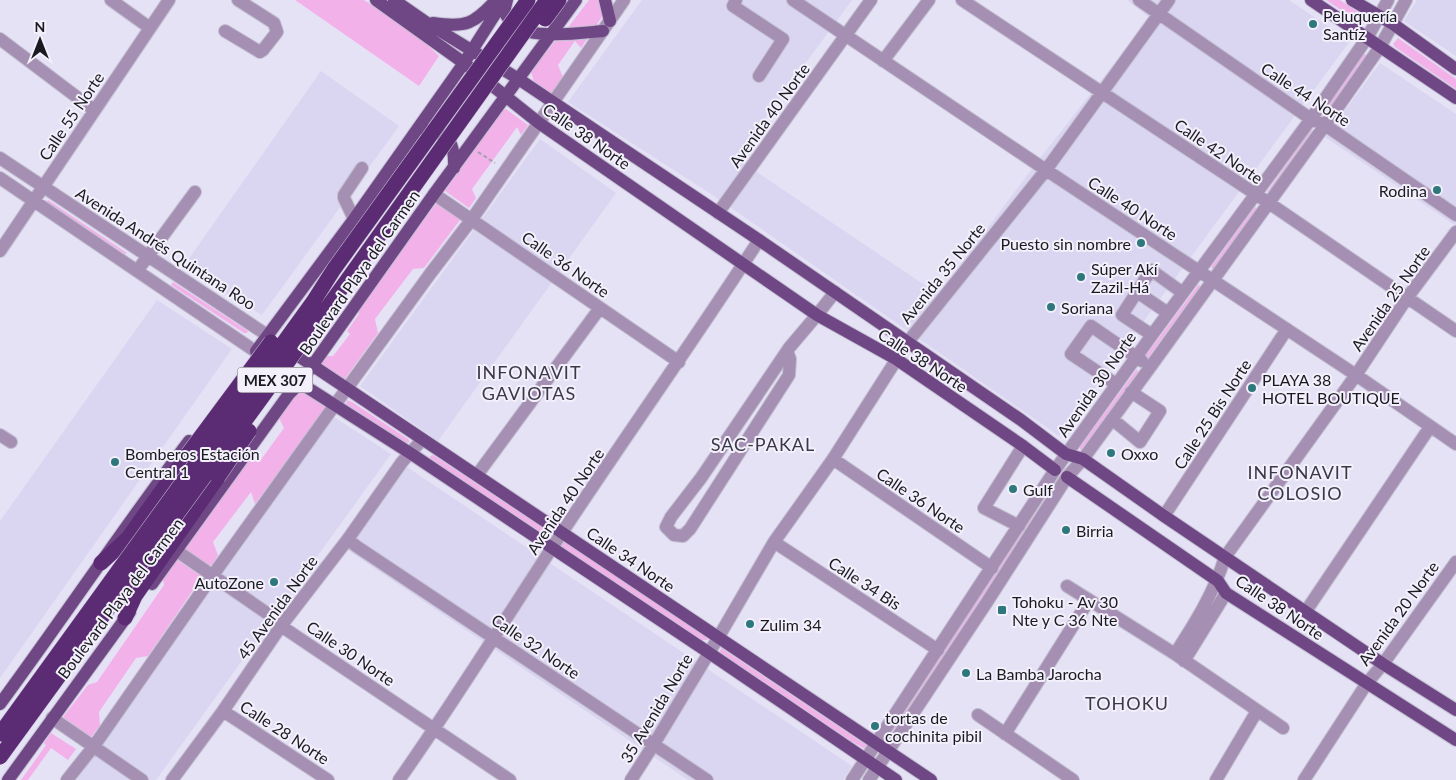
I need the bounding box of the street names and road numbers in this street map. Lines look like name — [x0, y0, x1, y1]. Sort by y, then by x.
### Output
street label: Calle 44 Norte — [1258, 58, 1354, 130]
street label: Avenida 40 Norte — [725, 59, 813, 171]
street label: Calle 55 Norte — [34, 68, 108, 164]
street label: Calle 38 Norte — [540, 99, 634, 173]
street label: Calle 42 Norte — [1171, 114, 1267, 188]
street label: Calle 40 Norte — [1085, 172, 1181, 244]
street label: Avenida Andrés Quintana Roo — [73, 183, 259, 313]
street label: Boulevard Playa del Carmen — [295, 186, 423, 358]
street label: Avenida 35 Norte — [896, 219, 988, 327]
street label: Calle 36 Norte — [519, 227, 613, 301]
street label: Avenida 25 Norte — [1347, 242, 1433, 354]
street label: Calle 38 Norte — [875, 324, 971, 396]
street label: Avenida 30 Norte — [1053, 328, 1139, 440]
street label: Calle 25 Bis Norte — [1169, 355, 1255, 473]
road number: MEX 307 — [238, 368, 312, 392]
street label: Avenida 40 Norte — [522, 444, 608, 558]
street label: Calle 36 Norte — [873, 463, 969, 537]
street label: Boulevard Playa del Carmen — [53, 514, 187, 682]
street label: Calle 34 Norte — [583, 522, 679, 596]
street label: 45 Avenida Norte — [233, 551, 321, 663]
street label: Calle 34 Bis — [825, 553, 905, 613]
street label: Avenida 20 Norte — [1354, 557, 1442, 669]
street label: Calle 38 Norte — [1232, 570, 1328, 644]
street label: Calle 32 Norte — [488, 609, 584, 683]
street label: Calle 30 Norte — [303, 616, 399, 690]
street label: 35 Avenida Norte — [616, 650, 696, 766]
street label: Calle 28 Norte — [237, 696, 333, 768]

